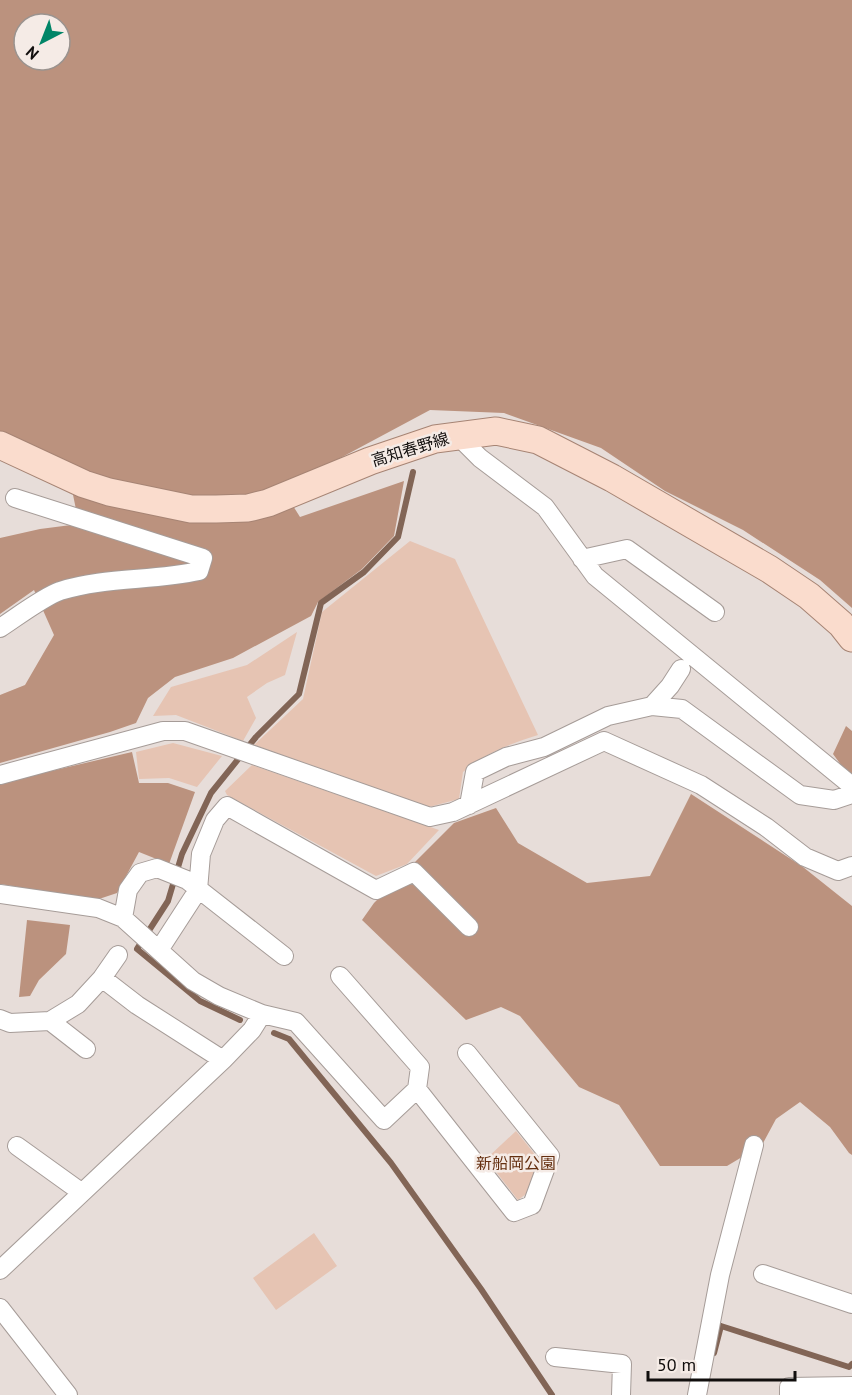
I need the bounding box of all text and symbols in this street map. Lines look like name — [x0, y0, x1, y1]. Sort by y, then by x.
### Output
north arrow — [12, 12, 72, 72]
text: N — [21, 42, 43, 64]
street label: 高知春野線 — [369, 428, 451, 470]
park label: 新船岡公園 — [476, 1153, 556, 1173]
scale bar — [648, 1344, 795, 1382]
text: 50 m — [657, 1353, 696, 1376]

